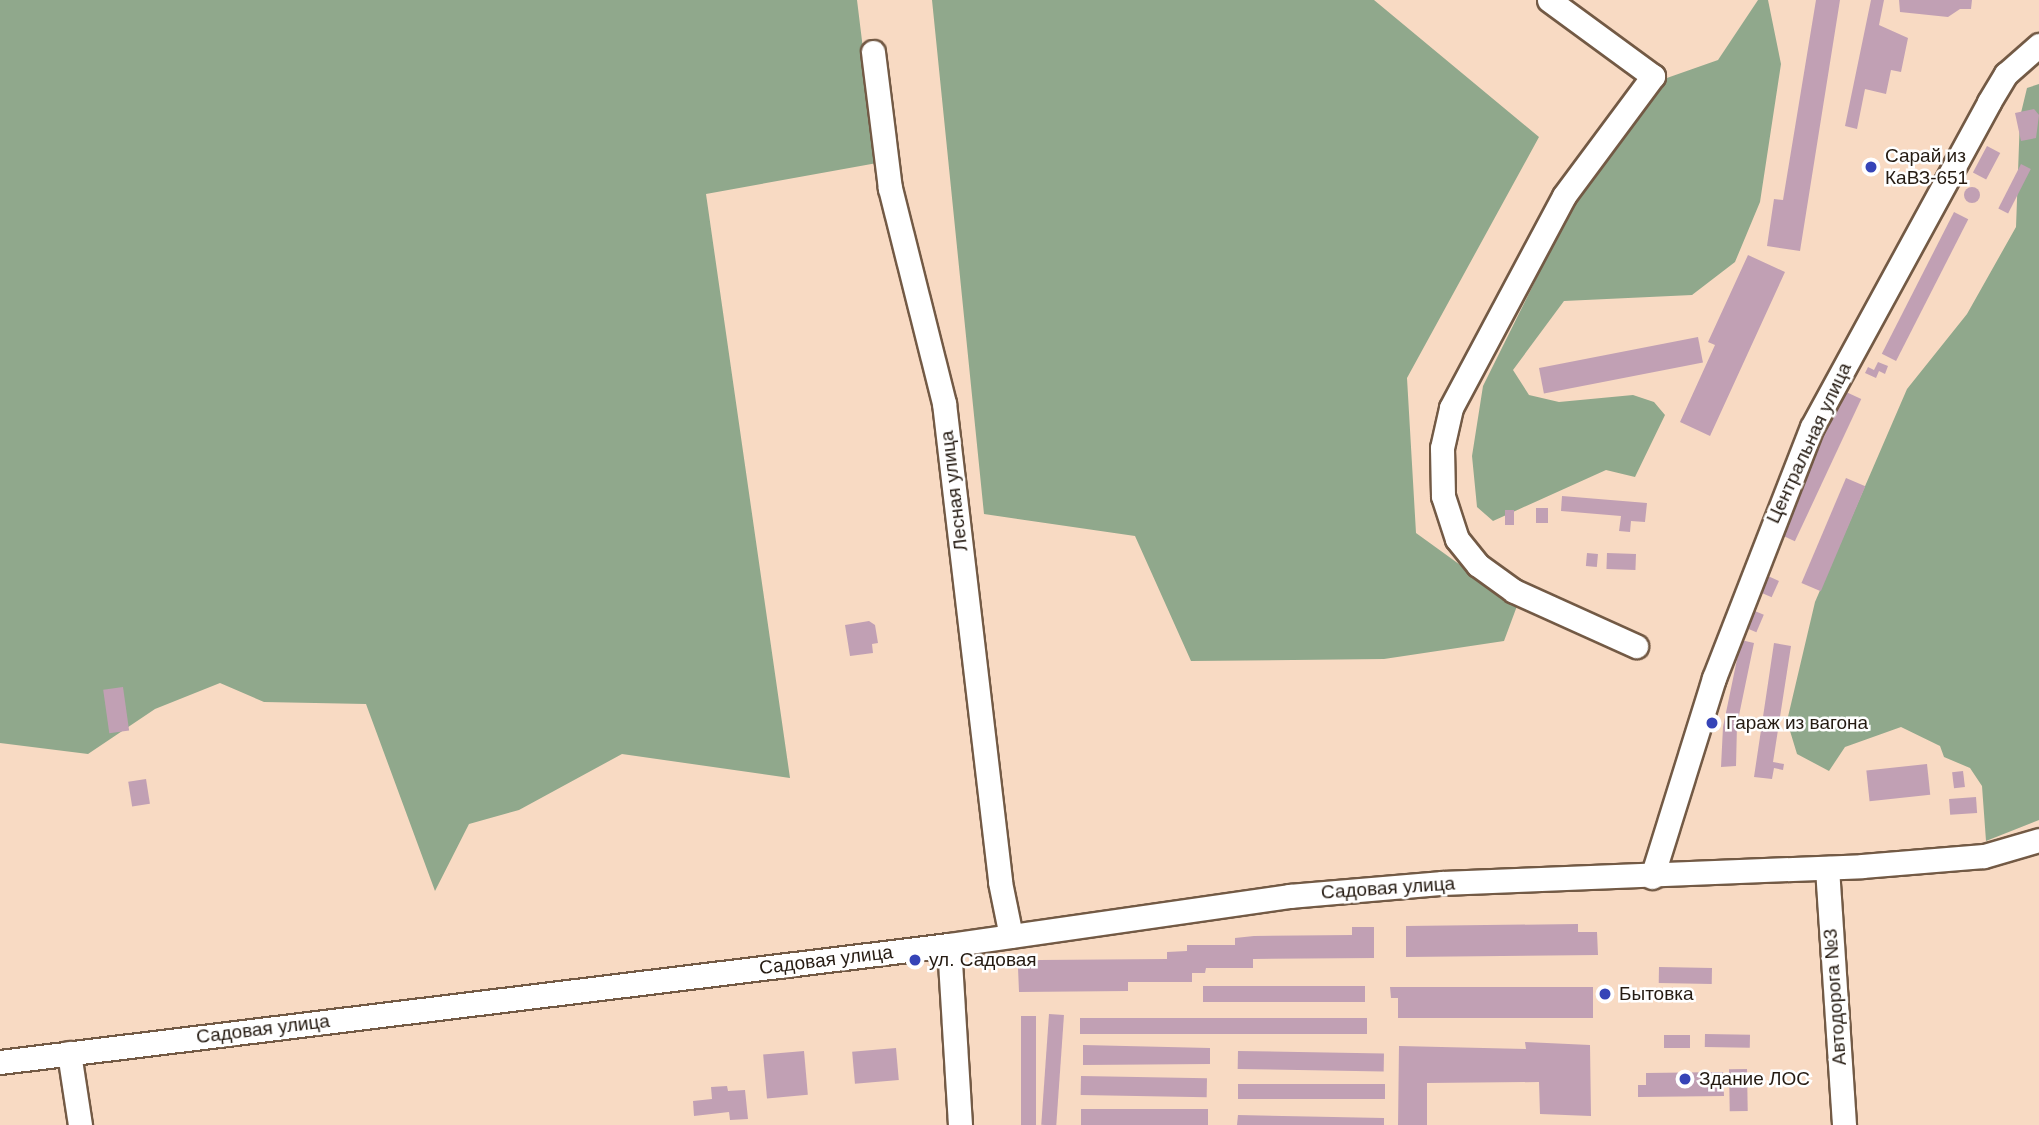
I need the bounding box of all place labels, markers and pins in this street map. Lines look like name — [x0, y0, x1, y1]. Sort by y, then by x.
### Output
place label: Сарай из КаВЗ-651 — [1885, 145, 1968, 189]
marker: Сарай из КаВЗ-651 — [1863, 159, 1879, 175]
place label: Гараж из вагона — [1726, 712, 1868, 734]
marker: Гараж из вагона — [1704, 715, 1720, 731]
place label: ул. Садовая — [929, 949, 1037, 971]
marker: ул. Садовая — [907, 952, 923, 968]
place label: Бытовка — [1619, 983, 1694, 1005]
marker: Бытовка — [1597, 986, 1613, 1002]
place label: Здание ЛОС — [1699, 1068, 1810, 1090]
marker: Здание ЛОС — [1677, 1071, 1693, 1087]

